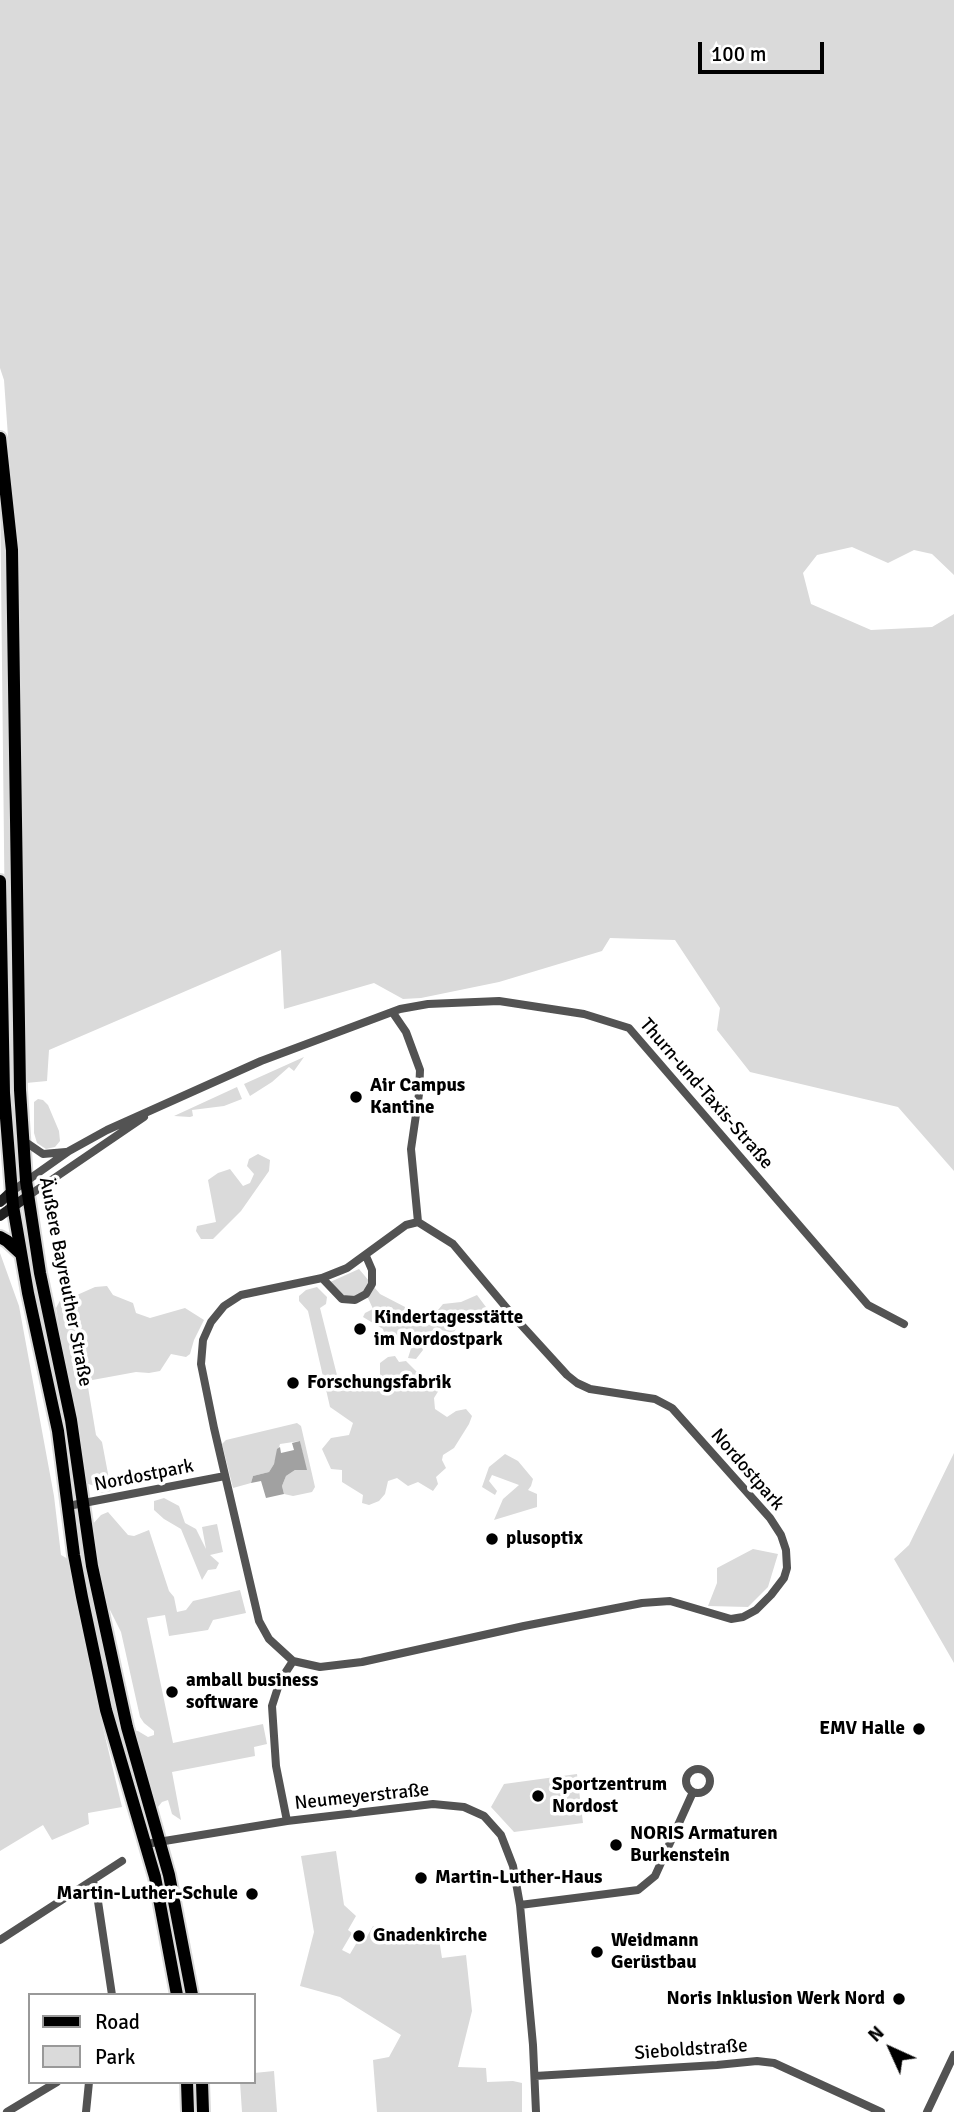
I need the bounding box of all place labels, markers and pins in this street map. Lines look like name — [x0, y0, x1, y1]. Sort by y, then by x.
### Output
place label: Air Campus Kantine — [370, 1075, 465, 1119]
marker: Air Campus Kantine — [348, 1089, 364, 1105]
place label: Kindertagesstätte im Nordostpark — [374, 1307, 523, 1351]
marker: Kindertagesstätte im Nordostpark — [352, 1321, 368, 1337]
place label: Forschungsfabrik — [307, 1372, 451, 1394]
marker: Forschungsfabrik — [285, 1375, 301, 1391]
place label: plusoptix — [506, 1528, 583, 1550]
marker: plusoptix — [484, 1531, 500, 1547]
place label: amball business software — [186, 1670, 318, 1714]
marker: amball business software — [164, 1684, 180, 1700]
place label: EMV Halle — [819, 1718, 905, 1740]
marker: EMV Halle — [911, 1721, 927, 1737]
place label: Sportzentrum Nordost — [552, 1774, 667, 1818]
marker: Sportzentrum Nordost — [530, 1788, 546, 1804]
place label: NORIS Armaturen Burkenstein — [630, 1823, 778, 1867]
marker: NORIS Armaturen Burkenstein — [608, 1837, 624, 1853]
place label: Martin-Luther-Haus — [435, 1867, 603, 1889]
marker: Martin-Luther-Haus — [413, 1870, 429, 1886]
place label: Martin-Luther-Schule — [57, 1883, 238, 1905]
marker: Martin-Luther-Schule — [244, 1886, 260, 1902]
place label: Gnadenkirche — [373, 1925, 487, 1947]
marker: Gnadenkirche — [351, 1928, 367, 1944]
place label: Weidmann Gerüstbau — [611, 1930, 699, 1974]
marker: Weidmann Gerüstbau — [589, 1944, 605, 1960]
place label: Noris Inklusion Werk Nord — [667, 1988, 885, 2010]
marker: Noris Inklusion Werk Nord — [891, 1991, 907, 2007]

